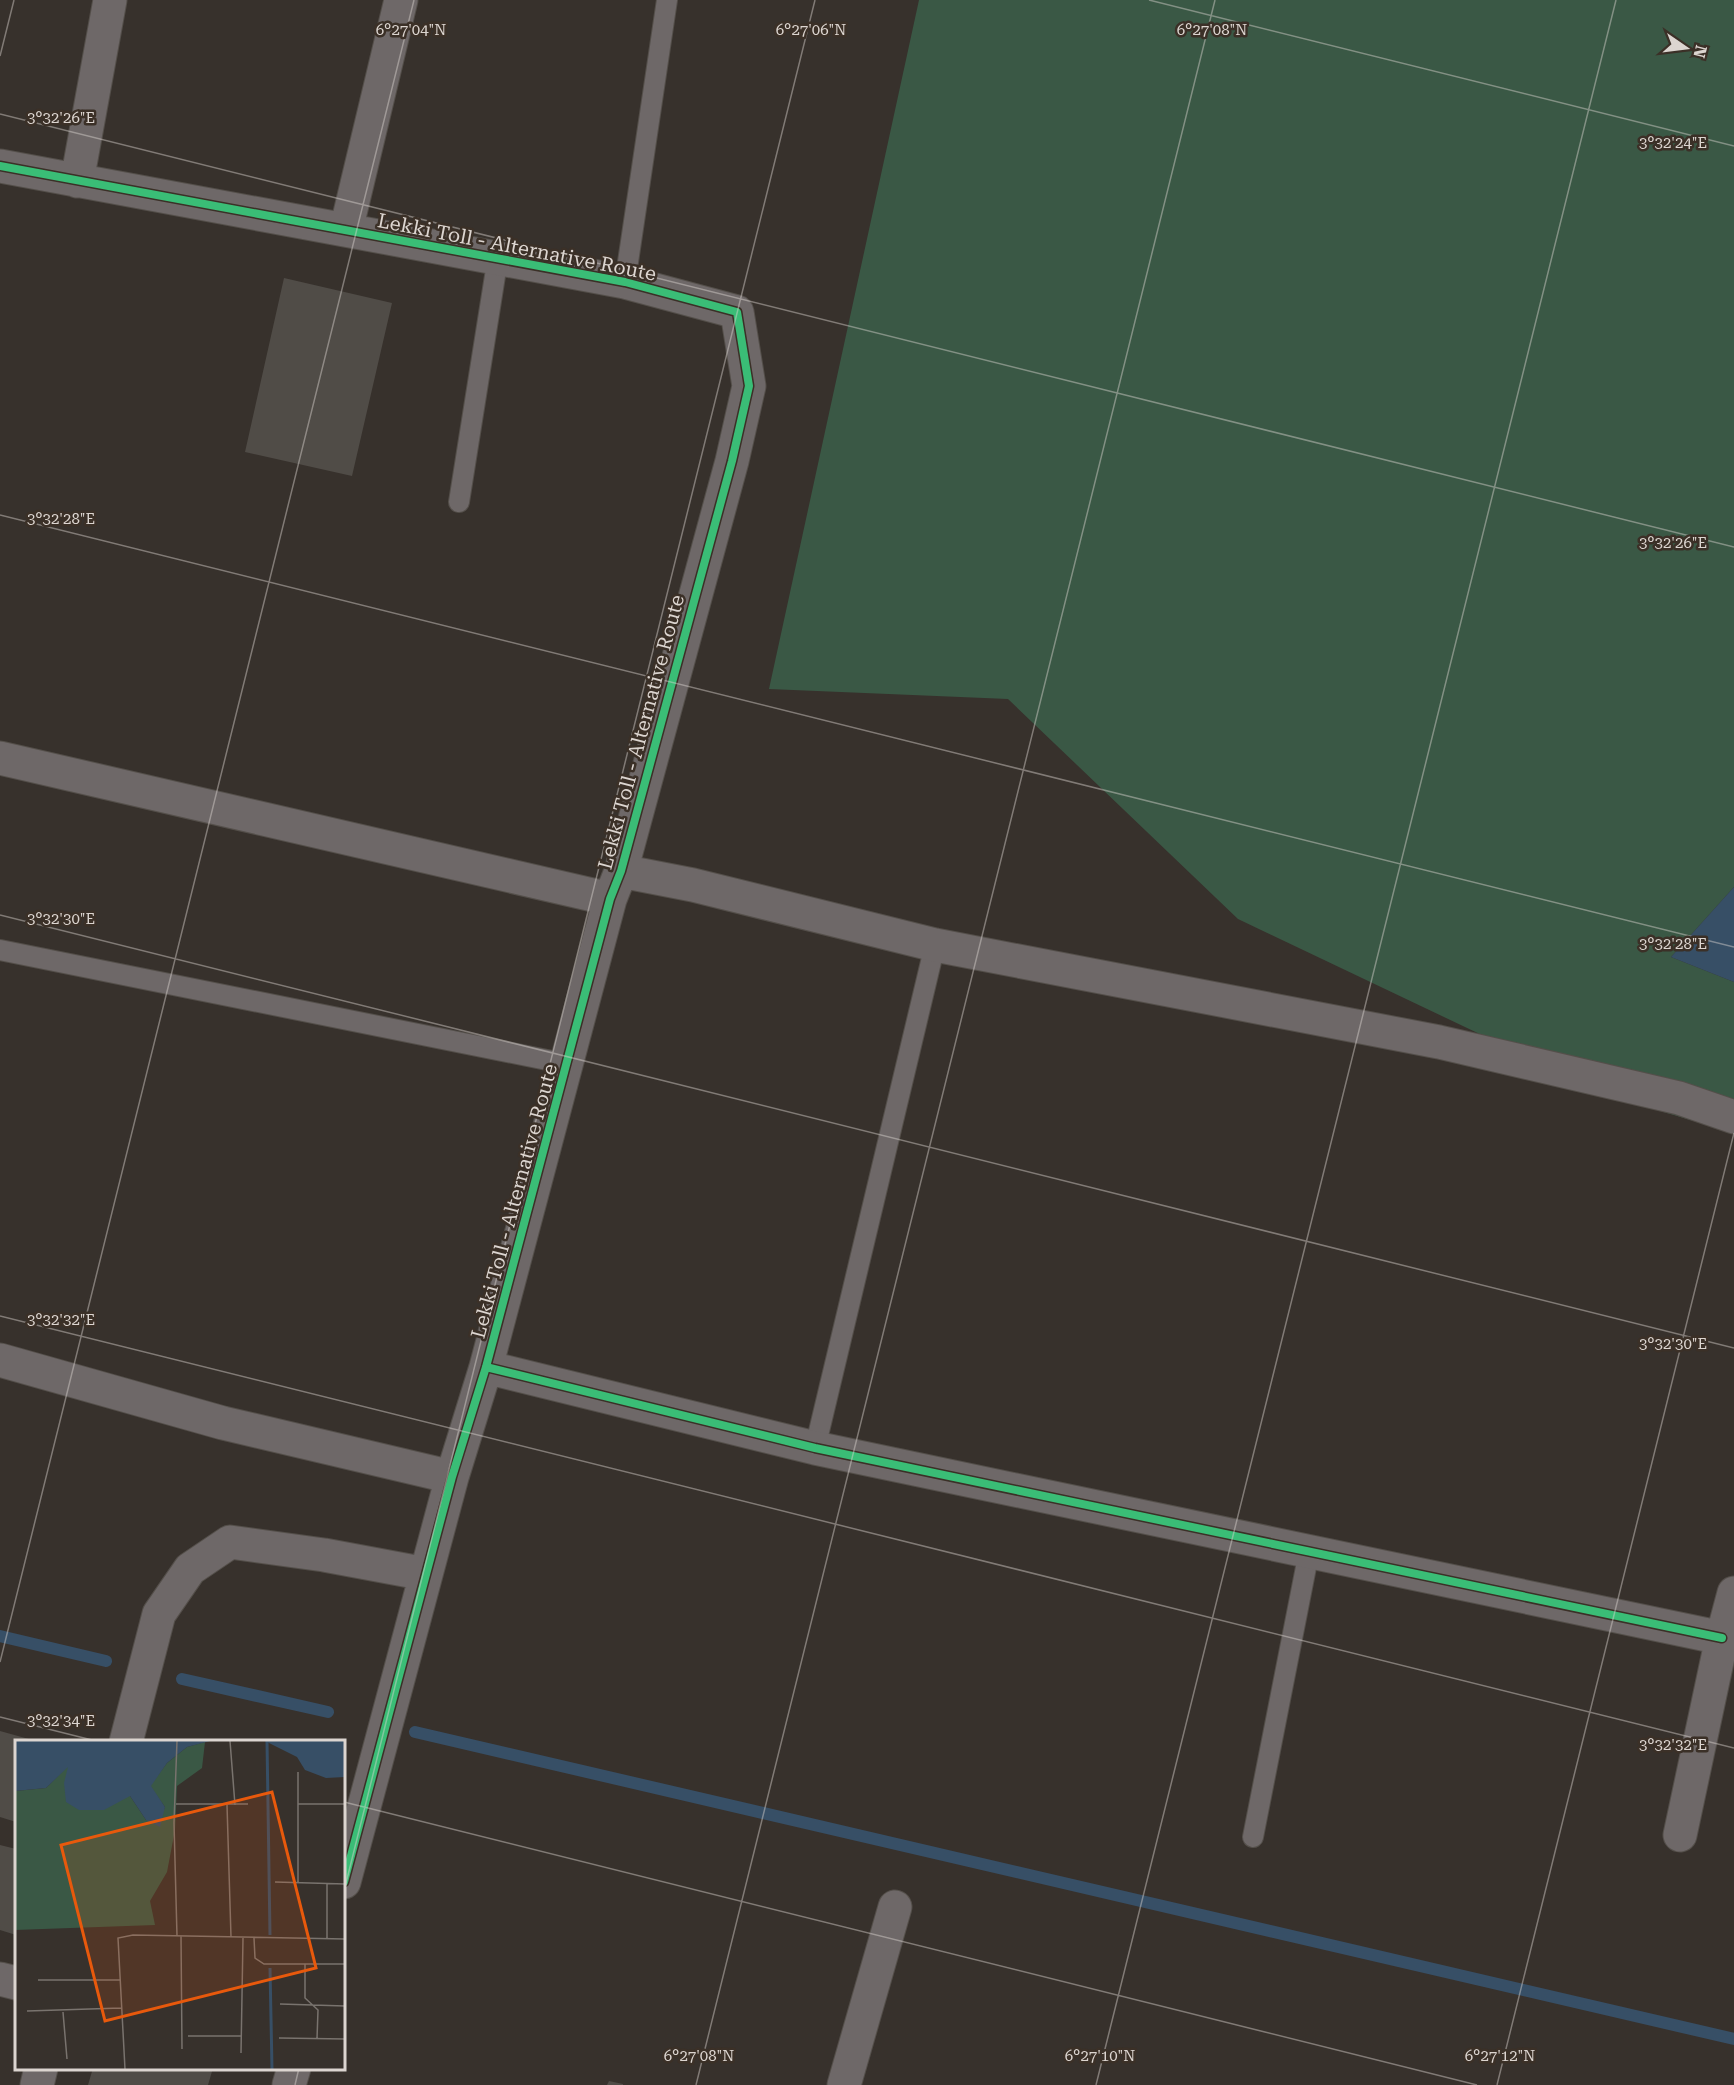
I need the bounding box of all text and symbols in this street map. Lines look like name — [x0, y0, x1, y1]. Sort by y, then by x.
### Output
north arrow — [1656, 18, 1716, 78]
text: 6°27'04"N — [376, 21, 446, 39]
text: 6°27'06"N — [776, 21, 846, 39]
text: 6°27'08"N — [1177, 21, 1247, 39]
text: N — [1689, 43, 1711, 60]
text: 3°32'26"E — [27, 109, 95, 127]
text: 3°32'24"E — [1639, 134, 1707, 152]
street label: Lekki Toll - Alternative Route — [376, 208, 658, 286]
text: 3°32'28"E — [27, 510, 95, 528]
text: 3°32'26"E — [1639, 534, 1707, 552]
street label: Lekki Toll - Alternative Route — [593, 592, 689, 872]
text: 3°32'30"E — [27, 910, 95, 928]
text: 3°32'28"E — [1639, 935, 1707, 953]
street label: Lekki Toll - Alternative Route — [466, 1061, 562, 1341]
text: 3°32'32"E — [27, 1311, 95, 1329]
text: 3°32'30"E — [1639, 1335, 1707, 1353]
text: 3°32'34"E — [27, 1712, 95, 1730]
text: 3°32'32"E — [1639, 1736, 1707, 1754]
inset map — [15, 1740, 345, 2070]
text: 6°27'08"N — [664, 2047, 734, 2065]
text: 6°27'10"N — [1065, 2047, 1135, 2065]
text: 6°27'12"N — [1465, 2047, 1535, 2065]

